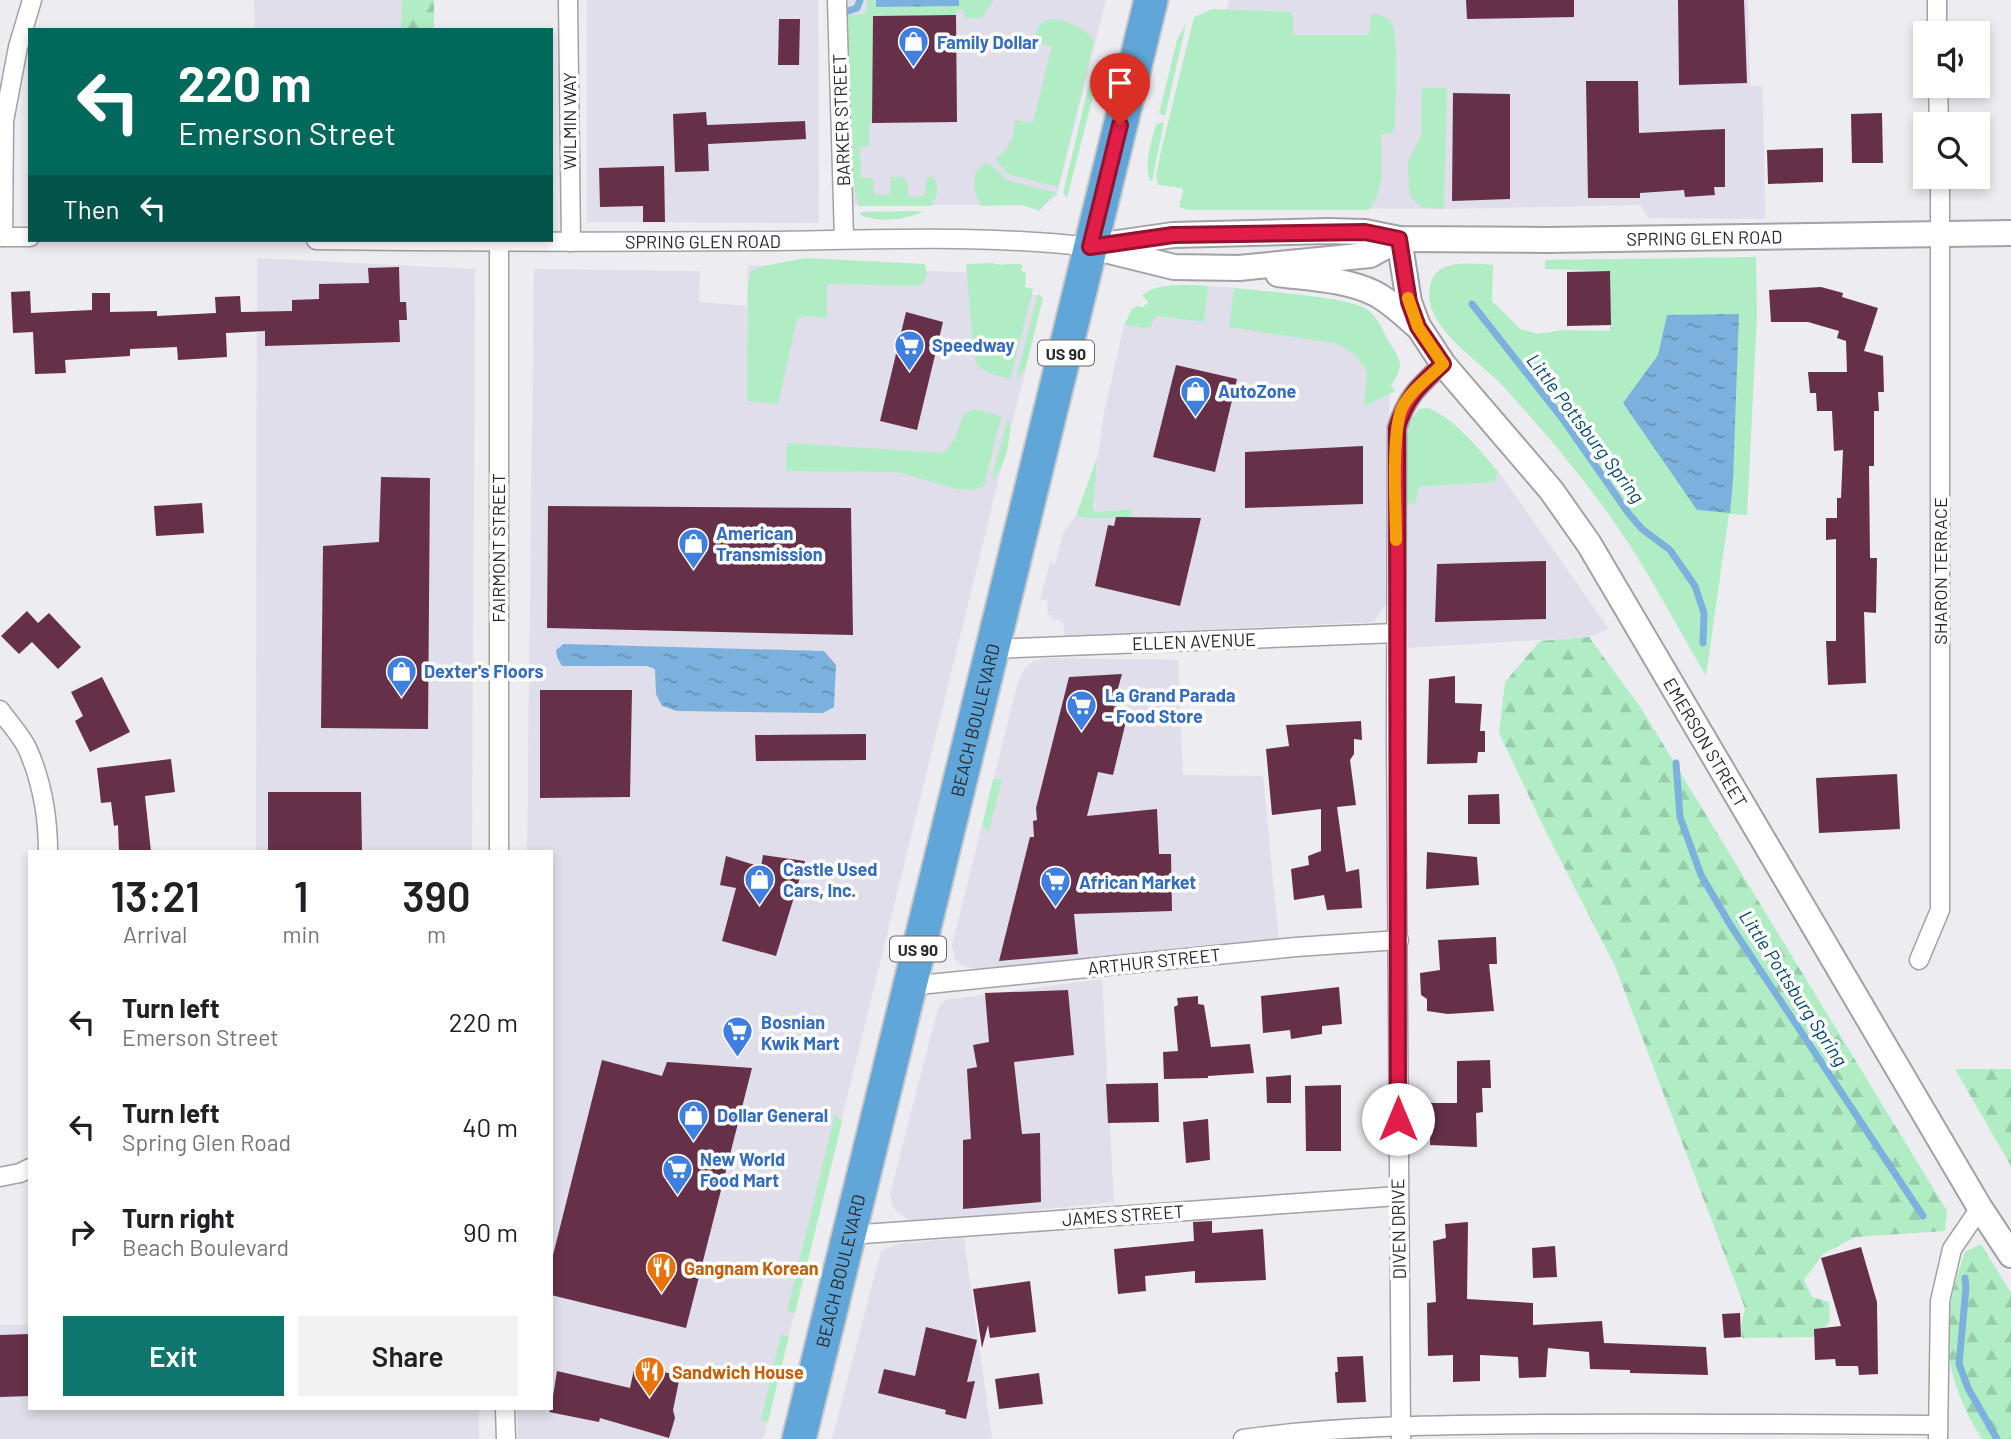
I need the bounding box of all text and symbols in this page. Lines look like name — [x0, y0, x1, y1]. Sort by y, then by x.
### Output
map controls — [1913, 21, 1990, 189]
button: sound — [1913, 21, 1990, 98]
shop icon: Family Dollar — [897, 25, 931, 69]
place label: Family Dollar — [937, 31, 1039, 53]
text: 220 m — [178, 53, 312, 112]
street label: BARKER STREET — [828, 53, 854, 187]
pin — [1090, 53, 1150, 125]
icon: left — [63, 56, 154, 147]
icon: arrive — [1101, 64, 1139, 102]
street label: WILMIN WAY — [558, 72, 580, 170]
button: search — [1913, 112, 1990, 189]
text: Emerson Street — [178, 113, 396, 151]
icon: left — [134, 189, 172, 227]
text: Then — [63, 193, 120, 224]
street label: SPRING GLEN ROAD — [1626, 225, 1782, 250]
street label: SPRING GLEN ROAD — [625, 230, 781, 253]
supermarket icon: Speedway — [892, 328, 926, 372]
place label: Speedway — [932, 334, 1015, 356]
road number: US 90 — [1038, 340, 1094, 366]
water label: Little Pottsburg Spring — [1522, 349, 1650, 507]
shop icon: AutoZone — [1178, 374, 1212, 418]
place label: AutoZone — [1218, 380, 1296, 402]
street label: FAIRMONT STREET — [487, 473, 509, 623]
street label: SHARON TERRACE — [1929, 497, 1951, 645]
place label: American Transmission — [716, 522, 823, 565]
shop icon: American Transmission — [676, 526, 710, 570]
street label: ELLEN AVENUE — [1132, 628, 1256, 654]
street label: BEACH BOULEVARD — [946, 641, 1004, 799]
shop icon: Dexter's Floors — [384, 654, 418, 698]
place label: Dexter's Floors — [424, 660, 544, 682]
street label: EMERSON STREET — [1659, 674, 1752, 811]
place label: La Grand Parada - Food Store — [1105, 684, 1235, 727]
supermarket icon: La Grand Parada - Food Store — [1065, 688, 1099, 732]
place label: Castle Used Cars, Inc. — [783, 858, 877, 901]
shop icon: Castle Used Cars, Inc. — [743, 862, 777, 906]
supermarket icon: African Market — [1039, 865, 1073, 909]
text: 13:21 — [110, 870, 200, 920]
text: 1 — [294, 870, 309, 920]
text: 390 — [402, 870, 471, 920]
place label: African Market — [1079, 871, 1196, 893]
water label: Little Pottsburg Spring — [1735, 906, 1853, 1070]
text: Arrival — [123, 920, 187, 948]
text: min — [283, 920, 320, 948]
text: m — [427, 920, 446, 948]
road number: US 90 — [890, 937, 946, 962]
street label: ARTHUR STREET — [1086, 943, 1222, 979]
text: Turn left — [122, 992, 220, 1023]
icon: left — [63, 1003, 101, 1041]
text: 220 m — [449, 1006, 518, 1037]
place label: Bosnian Kwik Mart — [761, 1011, 840, 1054]
supermarket icon: Bosnian Kwik Mart — [721, 1015, 755, 1059]
text: Emerson Street — [122, 1023, 279, 1051]
position arrow — [1361, 1082, 1435, 1156]
text: Turn left — [122, 1097, 220, 1128]
shop icon: Dollar General — [677, 1098, 711, 1142]
place label: Dollar General — [717, 1104, 828, 1126]
icon: left — [63, 1108, 101, 1146]
text: 40 m — [462, 1111, 518, 1142]
text: Spring Glen Road — [122, 1128, 291, 1156]
place label: New World Food Mart — [700, 1148, 785, 1191]
supermarket icon: New World Food Mart — [660, 1152, 694, 1196]
street label: DIVEN DRIVE — [1386, 1178, 1410, 1280]
street label: BEACH BOULEVARD — [811, 1192, 869, 1350]
street label: JAMES STREET — [1061, 1200, 1185, 1230]
text: Turn right — [122, 1202, 235, 1233]
icon: right — [63, 1213, 101, 1251]
text: 90 m — [463, 1216, 518, 1247]
text: Beach Boulevard — [122, 1233, 289, 1261]
restaurant icon: Gangnam Korean — [644, 1251, 678, 1295]
place label: Gangnam Korean — [684, 1257, 819, 1279]
button: Exit — [63, 1316, 284, 1396]
button: Share — [298, 1316, 518, 1396]
restaurant icon: Sandwich House — [632, 1355, 666, 1399]
place label: Sandwich House — [672, 1361, 804, 1383]

